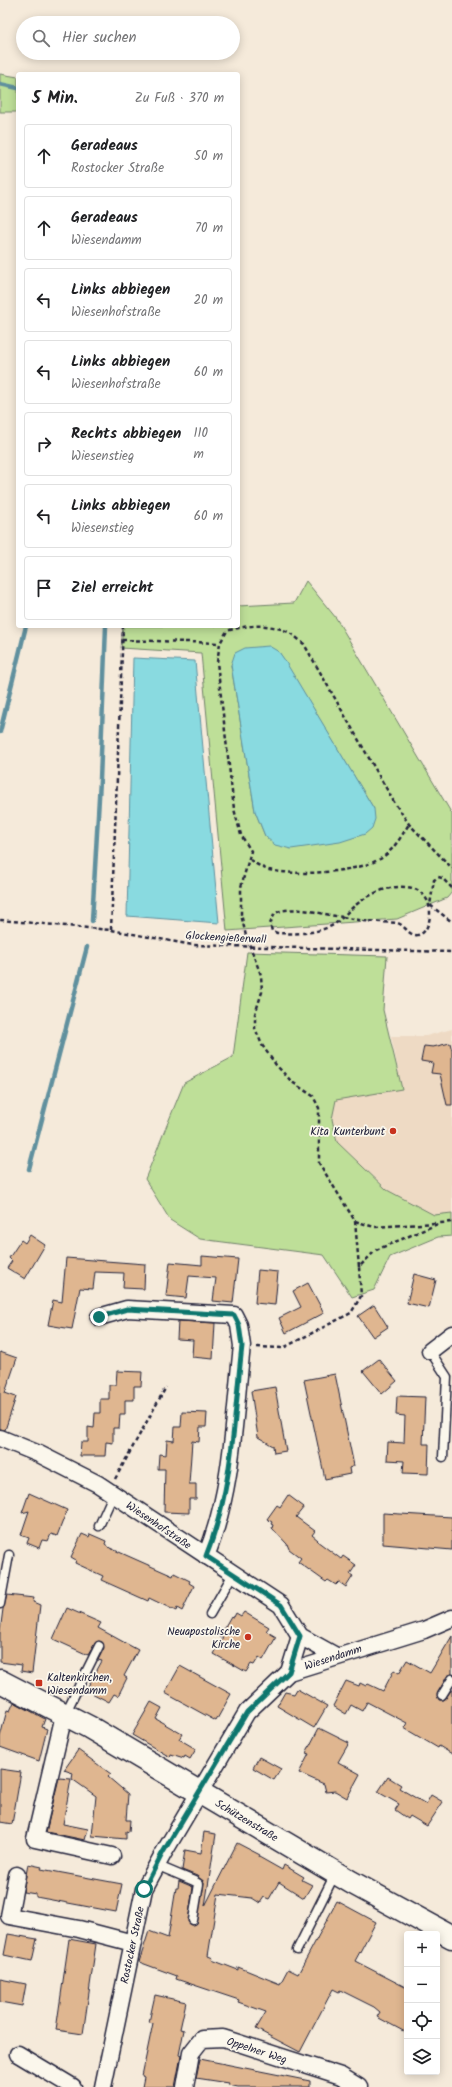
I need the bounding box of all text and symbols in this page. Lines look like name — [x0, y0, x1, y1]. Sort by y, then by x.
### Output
search box — [16, 16, 240, 60]
text: Hier suchen — [62, 26, 136, 50]
icon: search — [30, 27, 52, 49]
text: 5 Min. — [32, 85, 78, 112]
text: Zu Fuß · 370 m — [135, 88, 224, 109]
text: Geradeaus — [71, 134, 138, 158]
icon: ahead — [33, 145, 55, 167]
text: 50 m — [194, 146, 223, 167]
text: Rostocker Straße — [71, 158, 164, 179]
text: Geradeaus — [71, 206, 138, 230]
icon: ahead — [33, 217, 55, 239]
text: 70 m — [195, 218, 223, 239]
text: Wiesendamm — [71, 230, 142, 251]
text: Links abbiegen — [71, 278, 170, 302]
icon: left — [33, 289, 55, 311]
text: 20 m — [193, 290, 223, 311]
text: Wiesenhofstraße — [71, 302, 161, 323]
text: Links abbiegen — [71, 350, 170, 374]
icon: left — [33, 361, 55, 383]
text: 60 m — [194, 362, 223, 383]
text: Wiesenhofstraße — [71, 374, 161, 395]
text: Rechts abbiegen — [71, 422, 181, 446]
text: 110 m — [193, 423, 208, 465]
icon: right — [33, 433, 55, 455]
text: Wiesenstieg — [71, 446, 134, 467]
text: Links abbiegen — [71, 494, 170, 518]
icon: left — [33, 505, 55, 527]
text: 60 m — [194, 506, 223, 527]
text: Wiesenstieg — [71, 518, 134, 539]
text: Ziel erreicht — [71, 576, 154, 600]
icon: arrive — [33, 577, 55, 599]
street label: Glockengießerwall — [185, 927, 267, 949]
place label: Kita Kunterbunt — [310, 1123, 386, 1141]
marker: Kita Kunterbunt — [388, 1126, 398, 1136]
route end — [90, 1308, 108, 1326]
street label: Wiesenhofstraße — [122, 1497, 195, 1555]
place label: Neuapostolische Kirche — [167, 1623, 240, 1654]
marker: Neuapostolische Kirche — [243, 1632, 253, 1642]
street label: Wiesendamm — [302, 1640, 365, 1676]
place label: Kaltenkirchen, Wiesendamm — [47, 1669, 112, 1700]
marker: Kaltenkirchen, Wiesendamm — [34, 1678, 44, 1688]
street label: Schützenstraße — [211, 1795, 282, 1847]
route start — [135, 1880, 153, 1898]
street label: Rostocker Straße — [116, 1905, 150, 1986]
map controls — [404, 1931, 440, 2075]
button: + — [404, 1931, 440, 1967]
button: − — [404, 1967, 440, 2003]
button: locate — [404, 2003, 440, 2039]
street label: Oppelner Weg — [224, 2033, 289, 2069]
button: layers — [404, 2039, 440, 2075]

